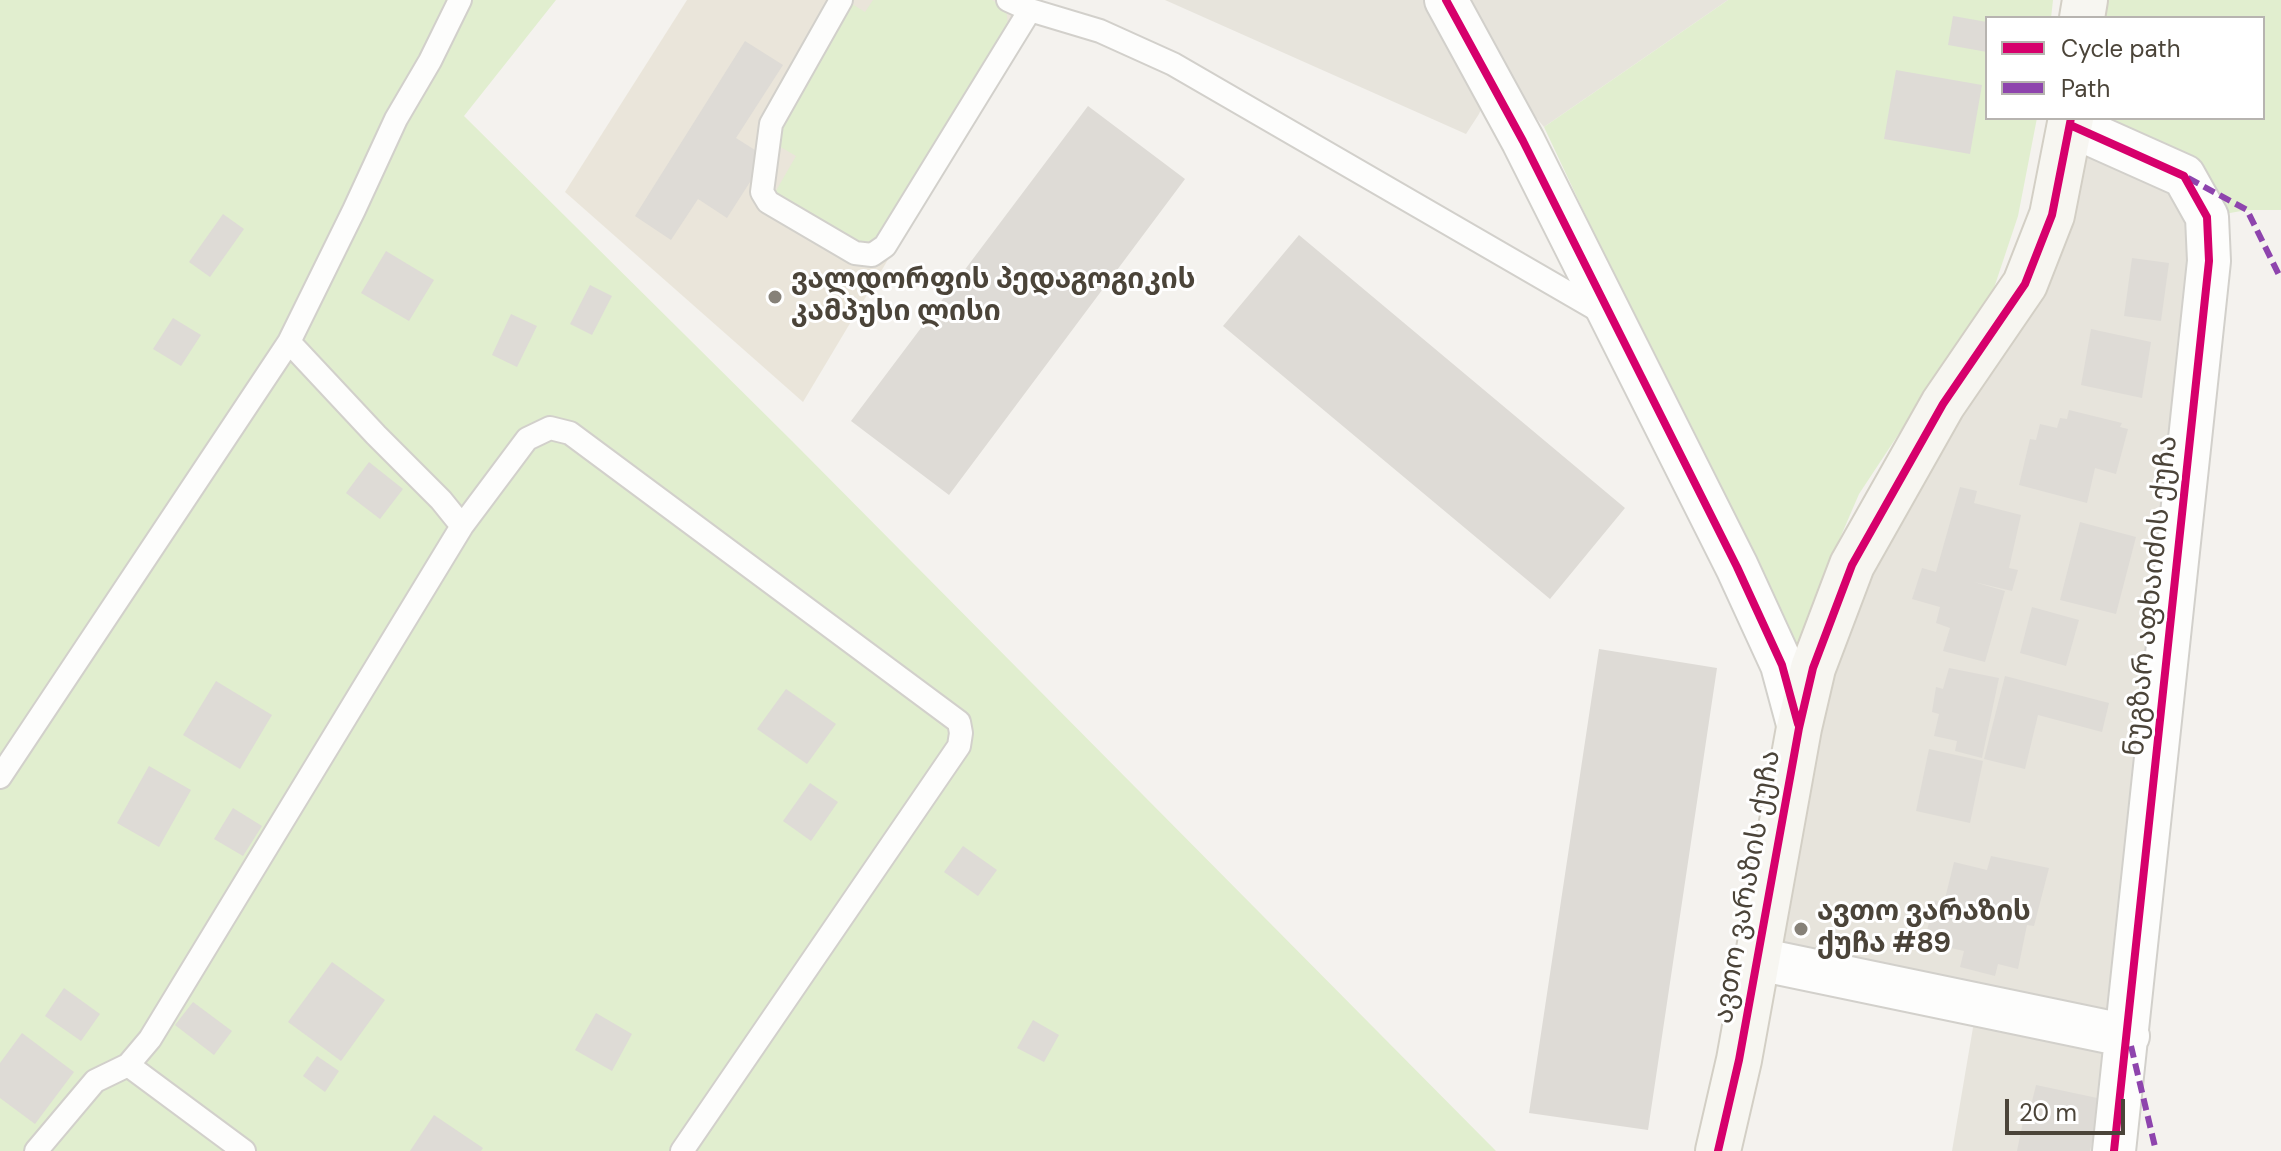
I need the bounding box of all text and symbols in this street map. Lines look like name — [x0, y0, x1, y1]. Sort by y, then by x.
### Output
legend — [1985, 16, 2265, 120]
text: Cycle path — [2061, 33, 2180, 64]
text: Path — [2061, 73, 2110, 104]
place label: ვალდორფის პედაგოგიკის კამპუსი ლისი — [791, 264, 1195, 330]
marker: ვალდორფის პედაგოგიკის კამპუსი ლისი — [766, 288, 784, 306]
street label: ნუგზარ აფხაიძის ქუჩა — [2118, 434, 2186, 758]
street label: ავთო ვარაზის ქუჩა — [1707, 748, 1789, 1026]
place label: ავთო ვარაზის ქუჩა #89 — [1817, 896, 2031, 962]
marker: ავთო ვარაზის ქუჩა #89 — [1792, 920, 1810, 938]
scale bar — [2009, 1083, 2129, 1133]
text: 20 m — [2019, 1097, 2077, 1128]

